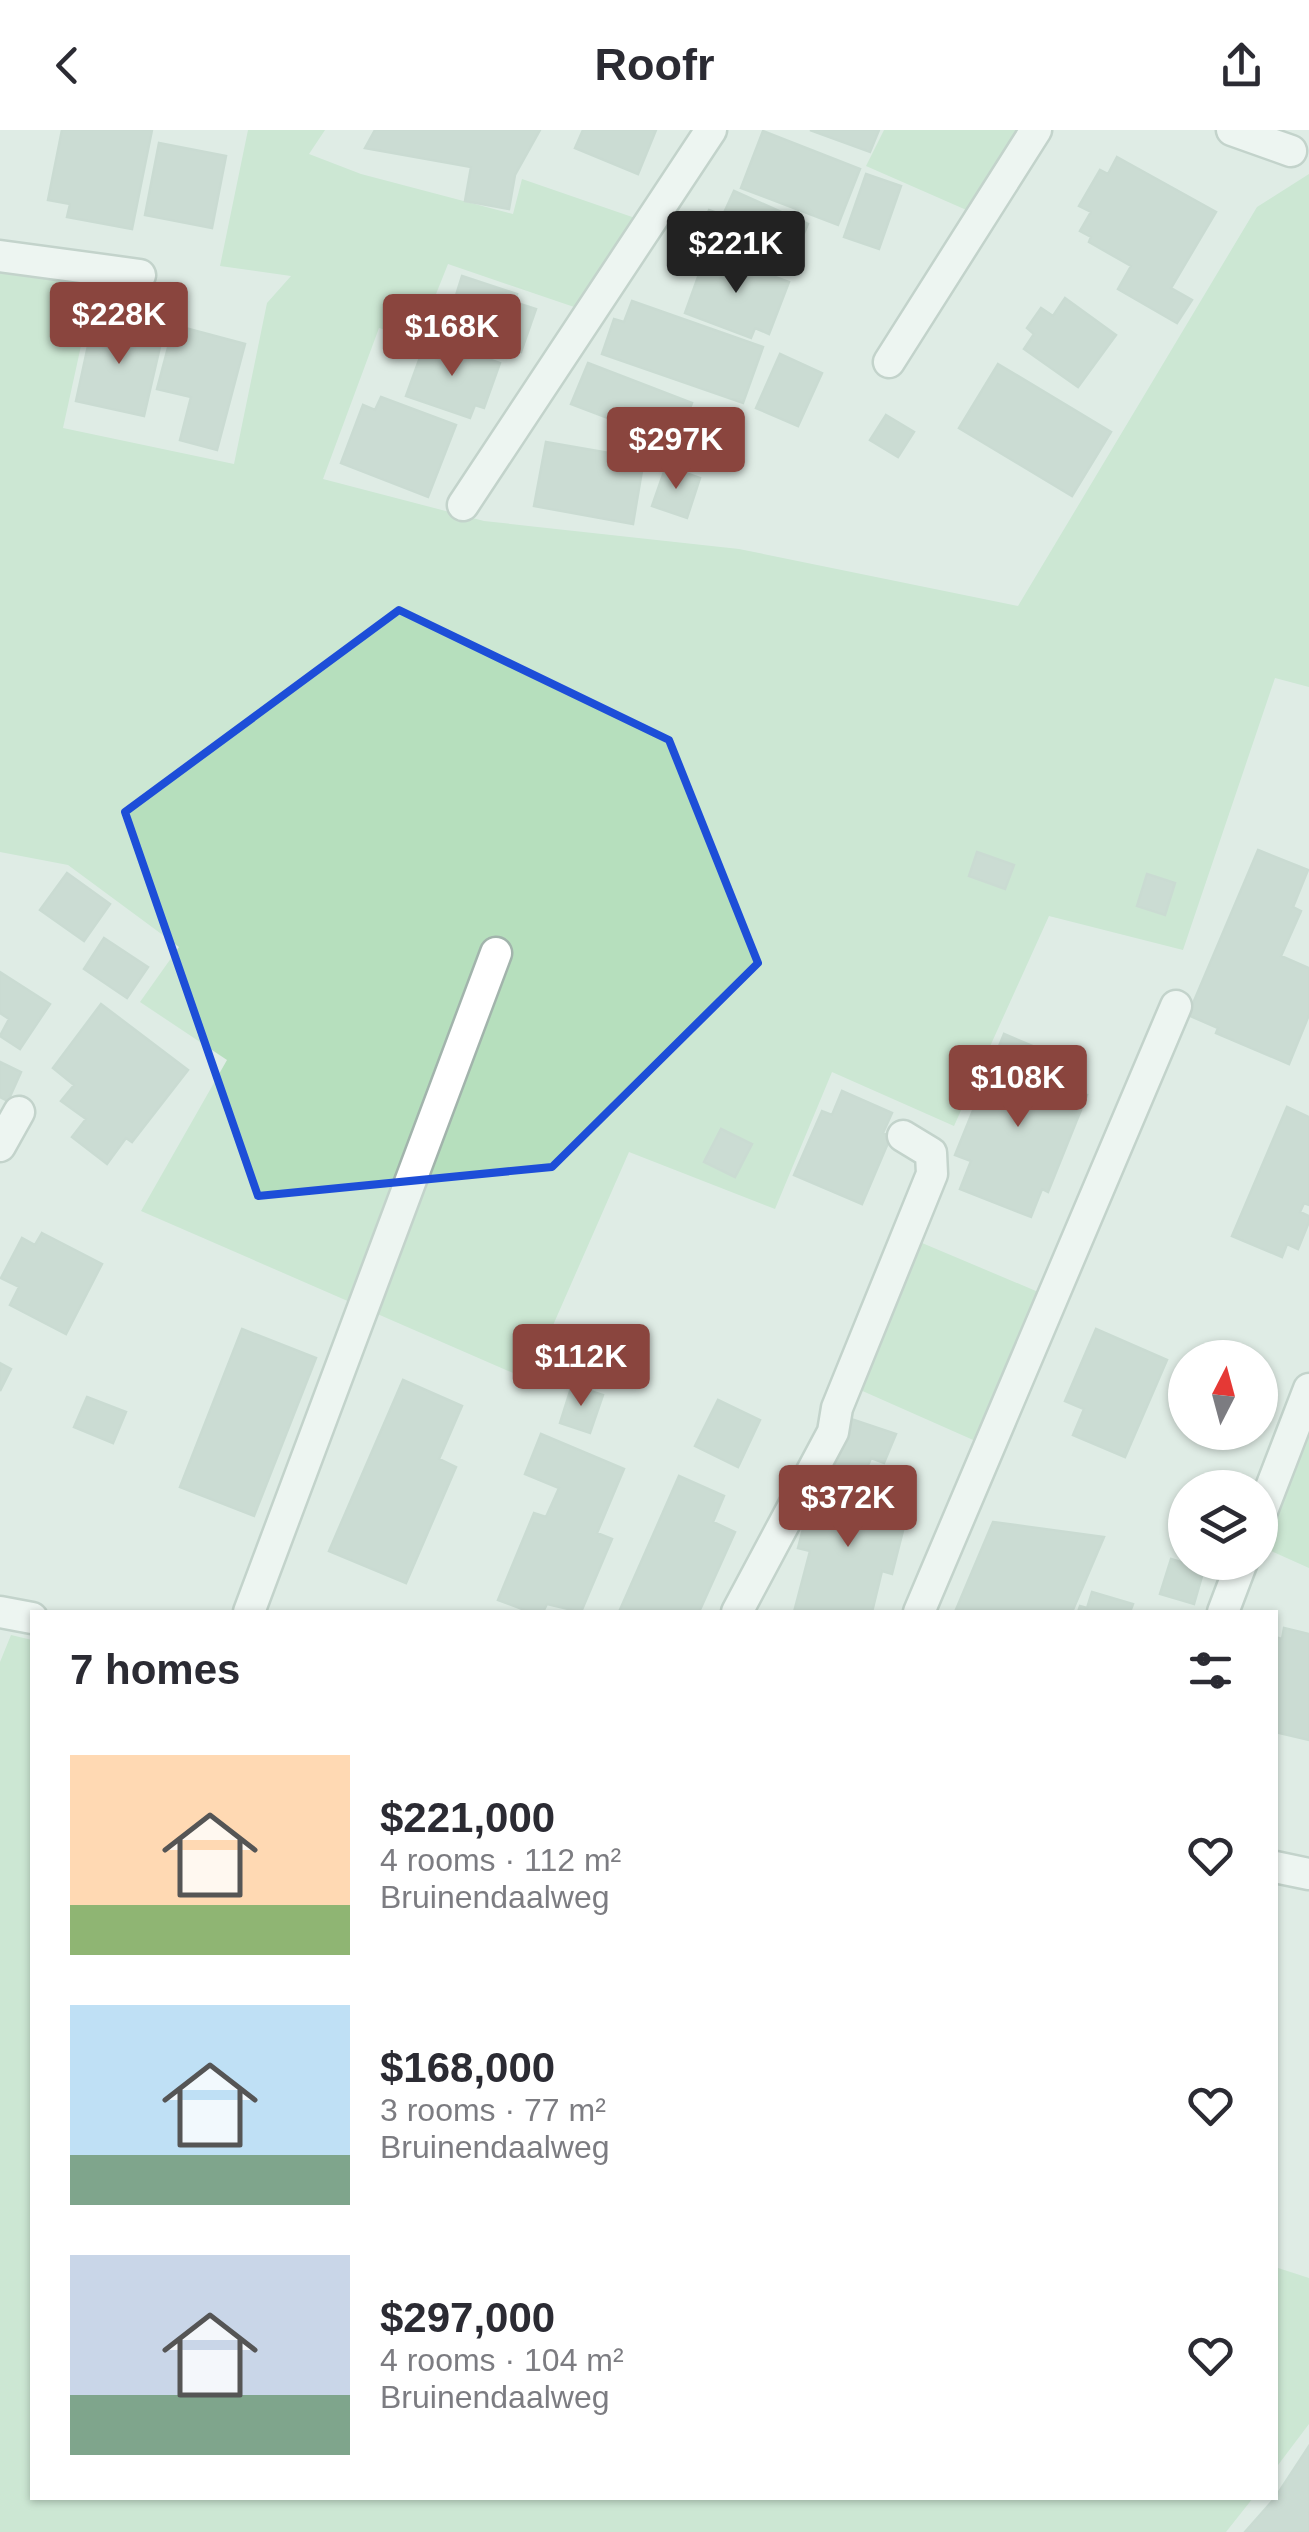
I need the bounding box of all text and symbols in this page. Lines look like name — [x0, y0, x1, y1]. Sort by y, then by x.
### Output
icon: back — [40, 38, 95, 93]
icon: share — [1214, 38, 1269, 93]
text: Roofr — [595, 39, 714, 90]
pin: $221K — [666, 211, 806, 296]
text: $221K — [689, 225, 783, 261]
pin: $228K — [49, 282, 189, 367]
pin: $168K — [382, 294, 522, 379]
text: $228K — [72, 296, 166, 332]
text: $168K — [405, 308, 499, 344]
pin: $297K — [606, 407, 746, 492]
text: $297K — [629, 421, 723, 457]
pin: $108K — [948, 1045, 1088, 1130]
text: $108K — [971, 1059, 1065, 1095]
pin: $112K — [511, 1324, 651, 1409]
text: $112K — [535, 1338, 627, 1374]
north arrow — [1168, 1340, 1278, 1450]
map controls — [1168, 1340, 1278, 1580]
pin: $372K — [778, 1465, 918, 1550]
button: layers — [1168, 1470, 1278, 1580]
text: $372K — [801, 1479, 895, 1515]
icon: filters — [1183, 1643, 1238, 1698]
text: 7 homes — [70, 1646, 240, 1693]
text: $221,000 — [380, 1794, 555, 1841]
icon: home — [150, 1795, 270, 1915]
icon: heart — [1183, 1828, 1238, 1883]
text: 4 rooms · 112 m² — [380, 1842, 621, 1878]
text: Bruinendaalweg — [380, 1879, 610, 1915]
text: $168,000 — [380, 2044, 555, 2091]
icon: home — [150, 2045, 270, 2165]
icon: heart — [1183, 2078, 1238, 2133]
text: 3 rooms · 77 m² — [380, 2092, 606, 2128]
text: Bruinendaalweg — [380, 2129, 610, 2165]
text: $297,000 — [380, 2294, 555, 2341]
icon: home — [150, 2295, 270, 2415]
icon: heart — [1183, 2328, 1238, 2383]
text: 4 rooms · 104 m² — [380, 2342, 624, 2378]
text: Bruinendaalweg — [380, 2379, 610, 2415]

